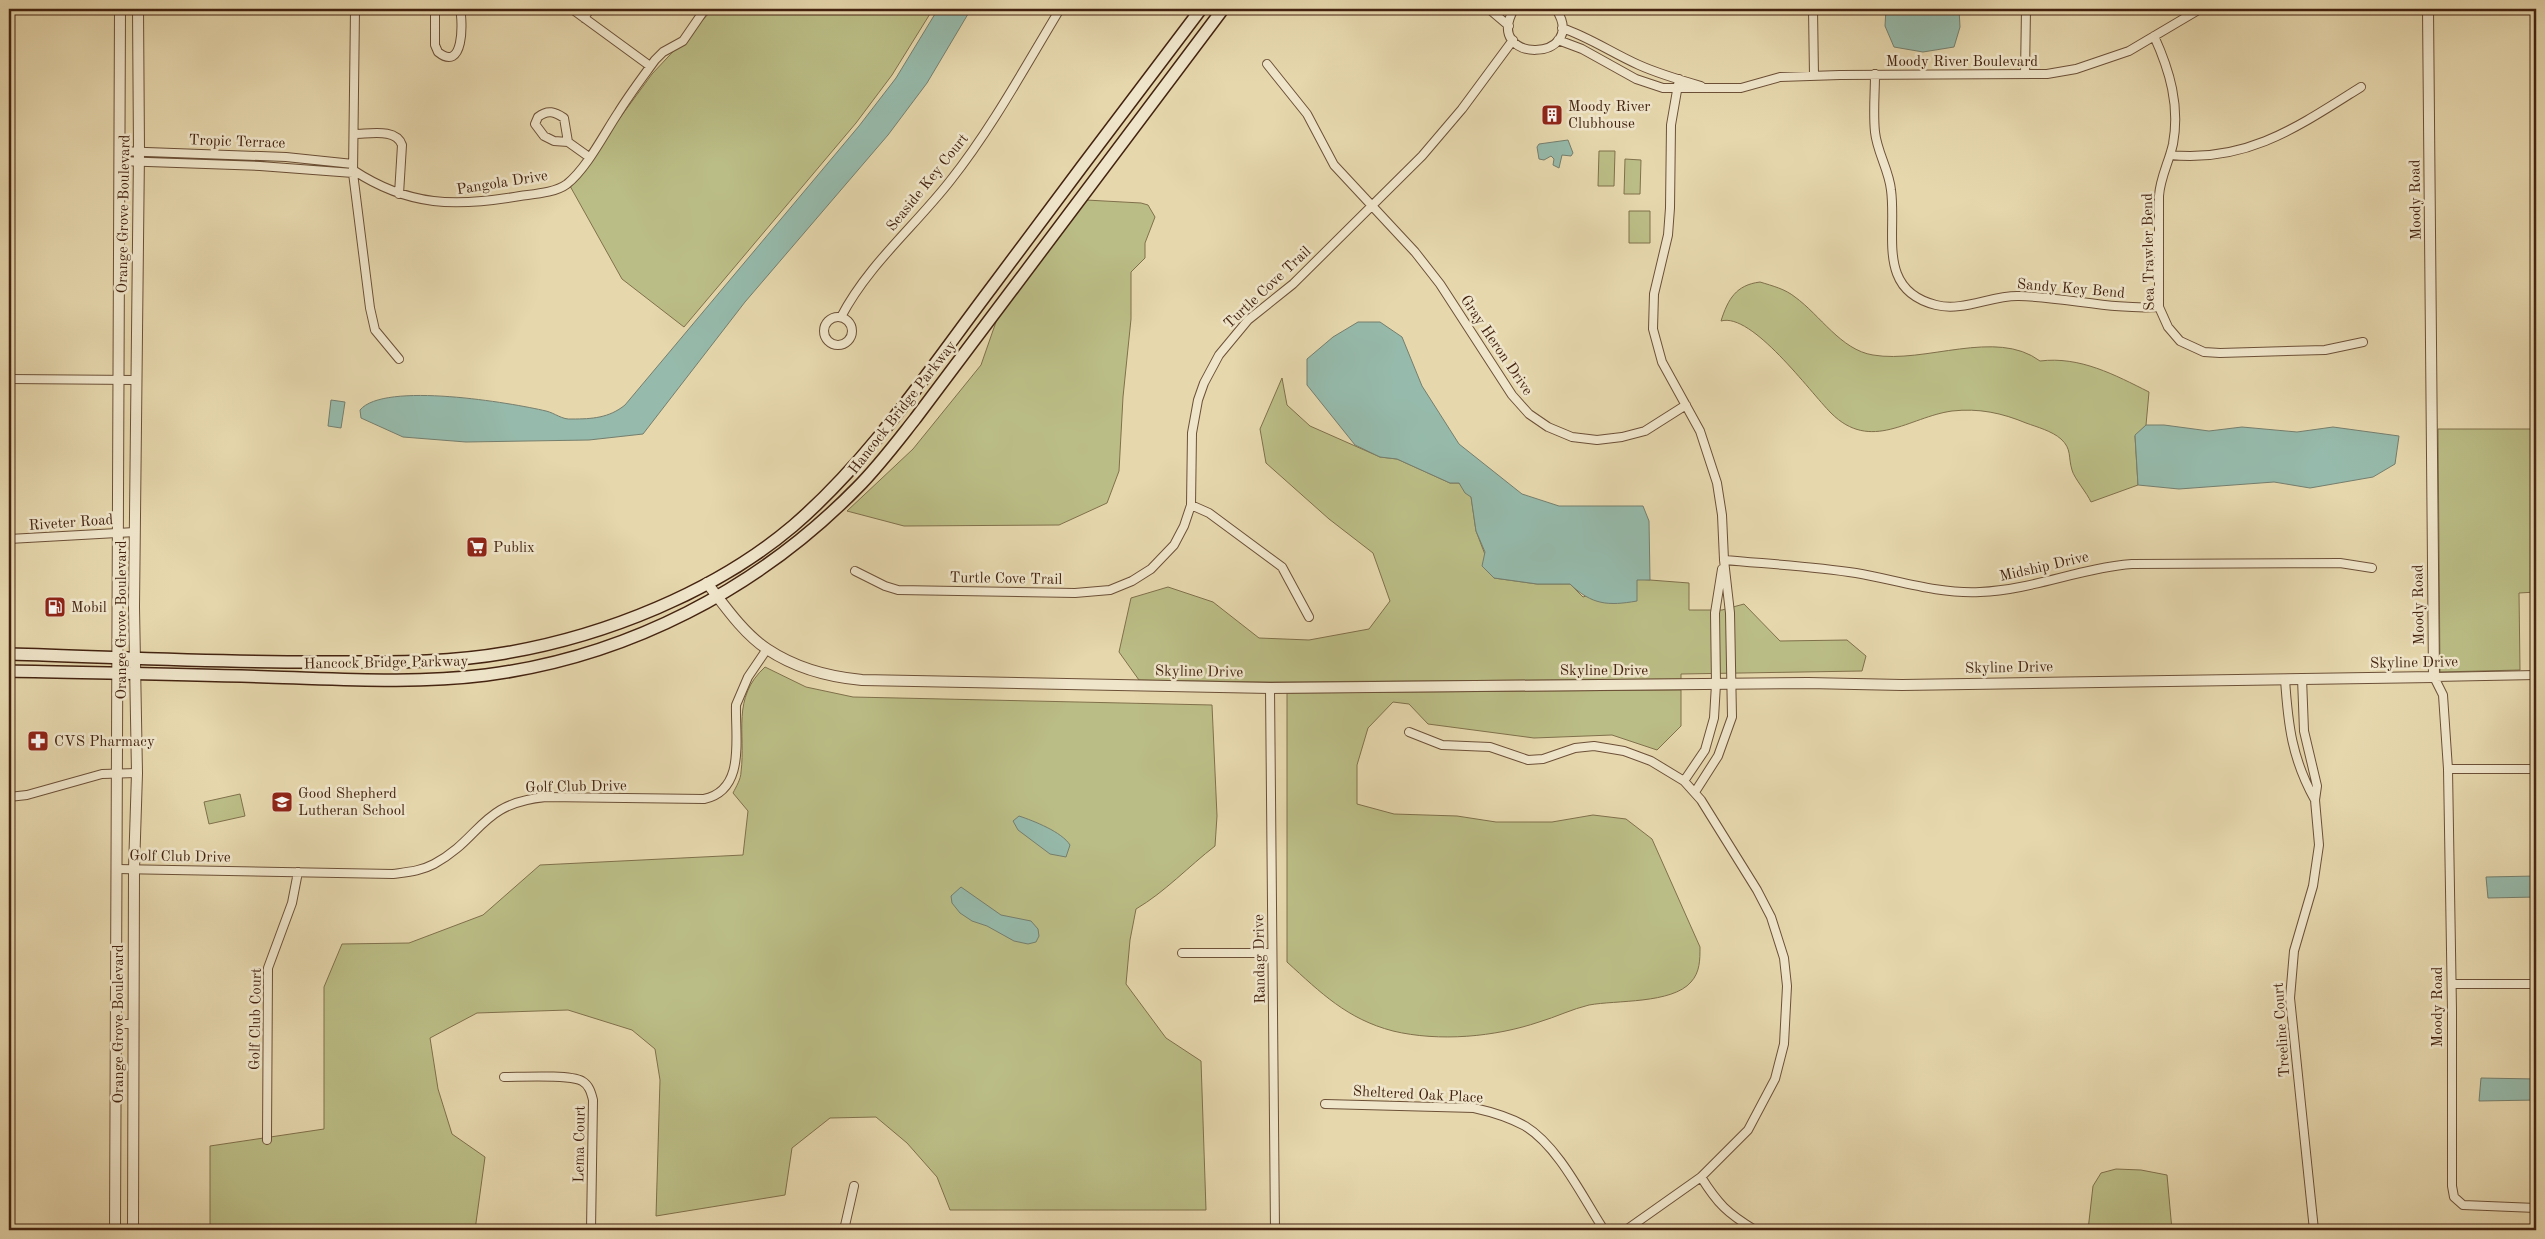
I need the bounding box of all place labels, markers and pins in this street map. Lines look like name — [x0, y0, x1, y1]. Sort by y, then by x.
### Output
place label: Moody River Clubhouse — [1568, 100, 1651, 132]
building icon: Moody River Clubhouse — [1540, 103, 1564, 127]
supermarket icon: Publix — [465, 535, 489, 559]
place label: Publix — [493, 541, 535, 556]
fuel station icon: Mobil — [43, 595, 67, 619]
place label: Mobil — [71, 601, 107, 616]
pharmacy icon: CVS Pharmacy — [26, 729, 50, 753]
place label: CVS Pharmacy — [54, 735, 155, 750]
place label: Good Shepherd Lutheran School — [298, 787, 405, 819]
school or university icon: Good Shepherd Lutheran School — [270, 790, 294, 814]

